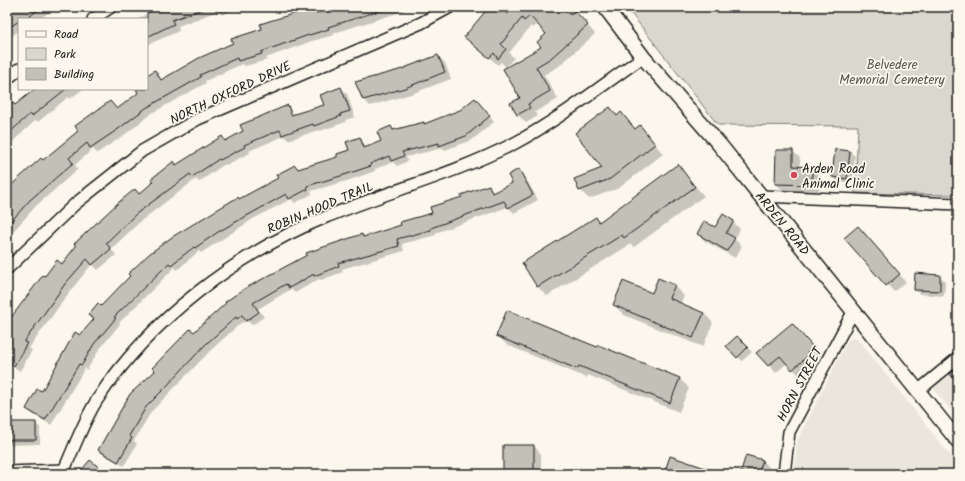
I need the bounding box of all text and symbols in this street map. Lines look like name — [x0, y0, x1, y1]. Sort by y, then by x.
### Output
legend — [18, 18, 148, 90]
text: Road — [54, 25, 79, 44]
text: Park — [54, 45, 76, 64]
park label: Belvedere Memorial Cemetery — [839, 55, 946, 91]
street label: NORTH OXFORD DRIVE — [166, 56, 295, 131]
text: Building — [54, 65, 94, 84]
place label: Arden Road Animal Clinic — [802, 159, 875, 195]
marker: Arden Road Animal Clinic — [789, 170, 799, 180]
street label: ROBIN HOOD TRAIL — [264, 176, 377, 240]
street label: ARDEN ROAD — [749, 187, 814, 261]
street label: HORN STREET — [772, 343, 829, 426]

